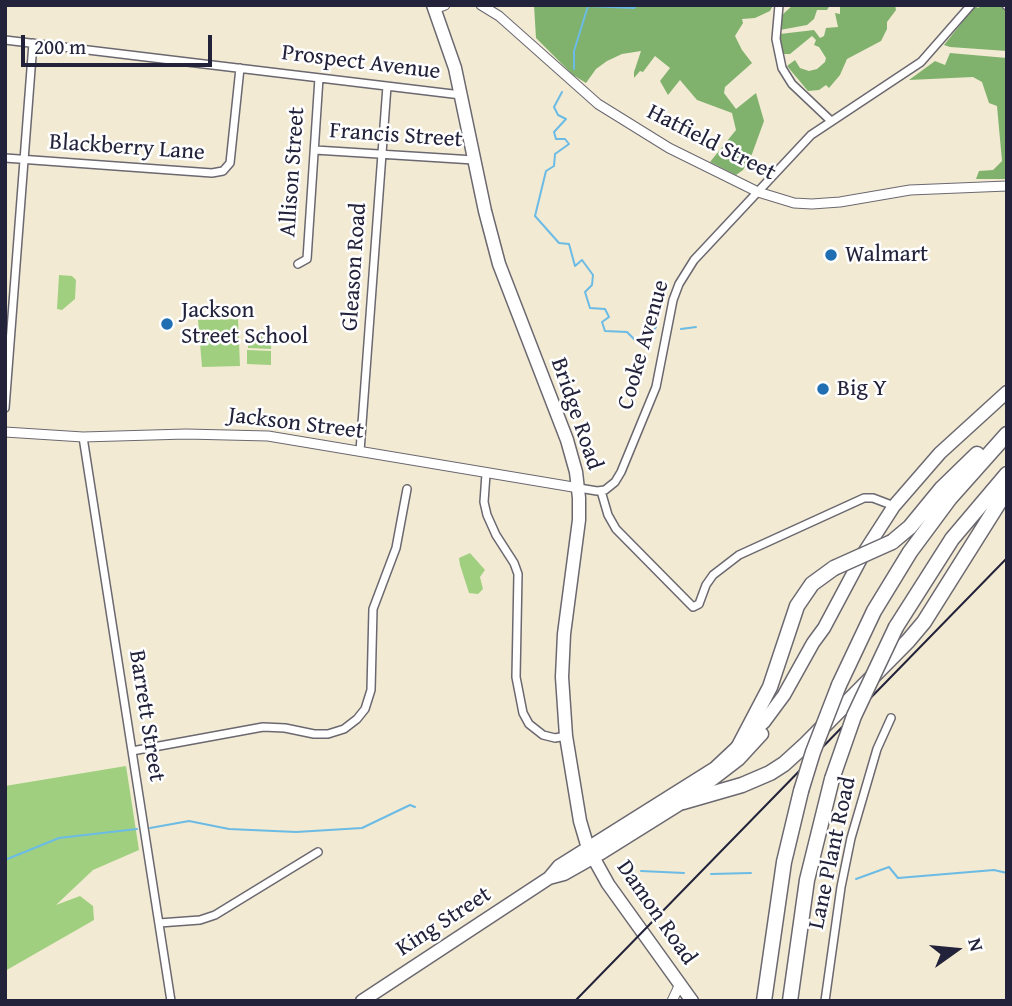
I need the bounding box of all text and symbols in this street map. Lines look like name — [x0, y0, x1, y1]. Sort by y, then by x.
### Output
scale bar — [24, 21, 215, 65]
text: 200 m — [34, 31, 86, 62]
street label: Prospect Avenue — [280, 40, 442, 86]
street label: Hatfield Street — [642, 99, 780, 187]
street label: Allison Street — [275, 106, 311, 238]
street label: Francis Street — [329, 118, 463, 154]
street label: Blackberry Lane — [48, 129, 206, 167]
street label: Gleason Road — [337, 202, 373, 332]
place label: Walmart — [845, 241, 928, 269]
marker: Walmart — [823, 247, 839, 263]
street label: Cooke Avenue — [612, 277, 676, 413]
place label: Jackson Street School — [181, 297, 308, 351]
marker: Jackson Street School — [159, 316, 175, 332]
street label: Bridge Road — [544, 354, 608, 474]
place label: Big Y — [837, 375, 887, 403]
marker: Big Y — [815, 381, 831, 397]
street label: Jackson Street — [226, 402, 366, 446]
street label: Barrett Street — [122, 648, 170, 784]
street label: Lane Plant Road — [803, 774, 863, 932]
street label: Damon Road — [610, 855, 702, 971]
street label: King Street — [391, 881, 497, 963]
north arrow — [921, 915, 991, 985]
text: N — [961, 935, 991, 954]

